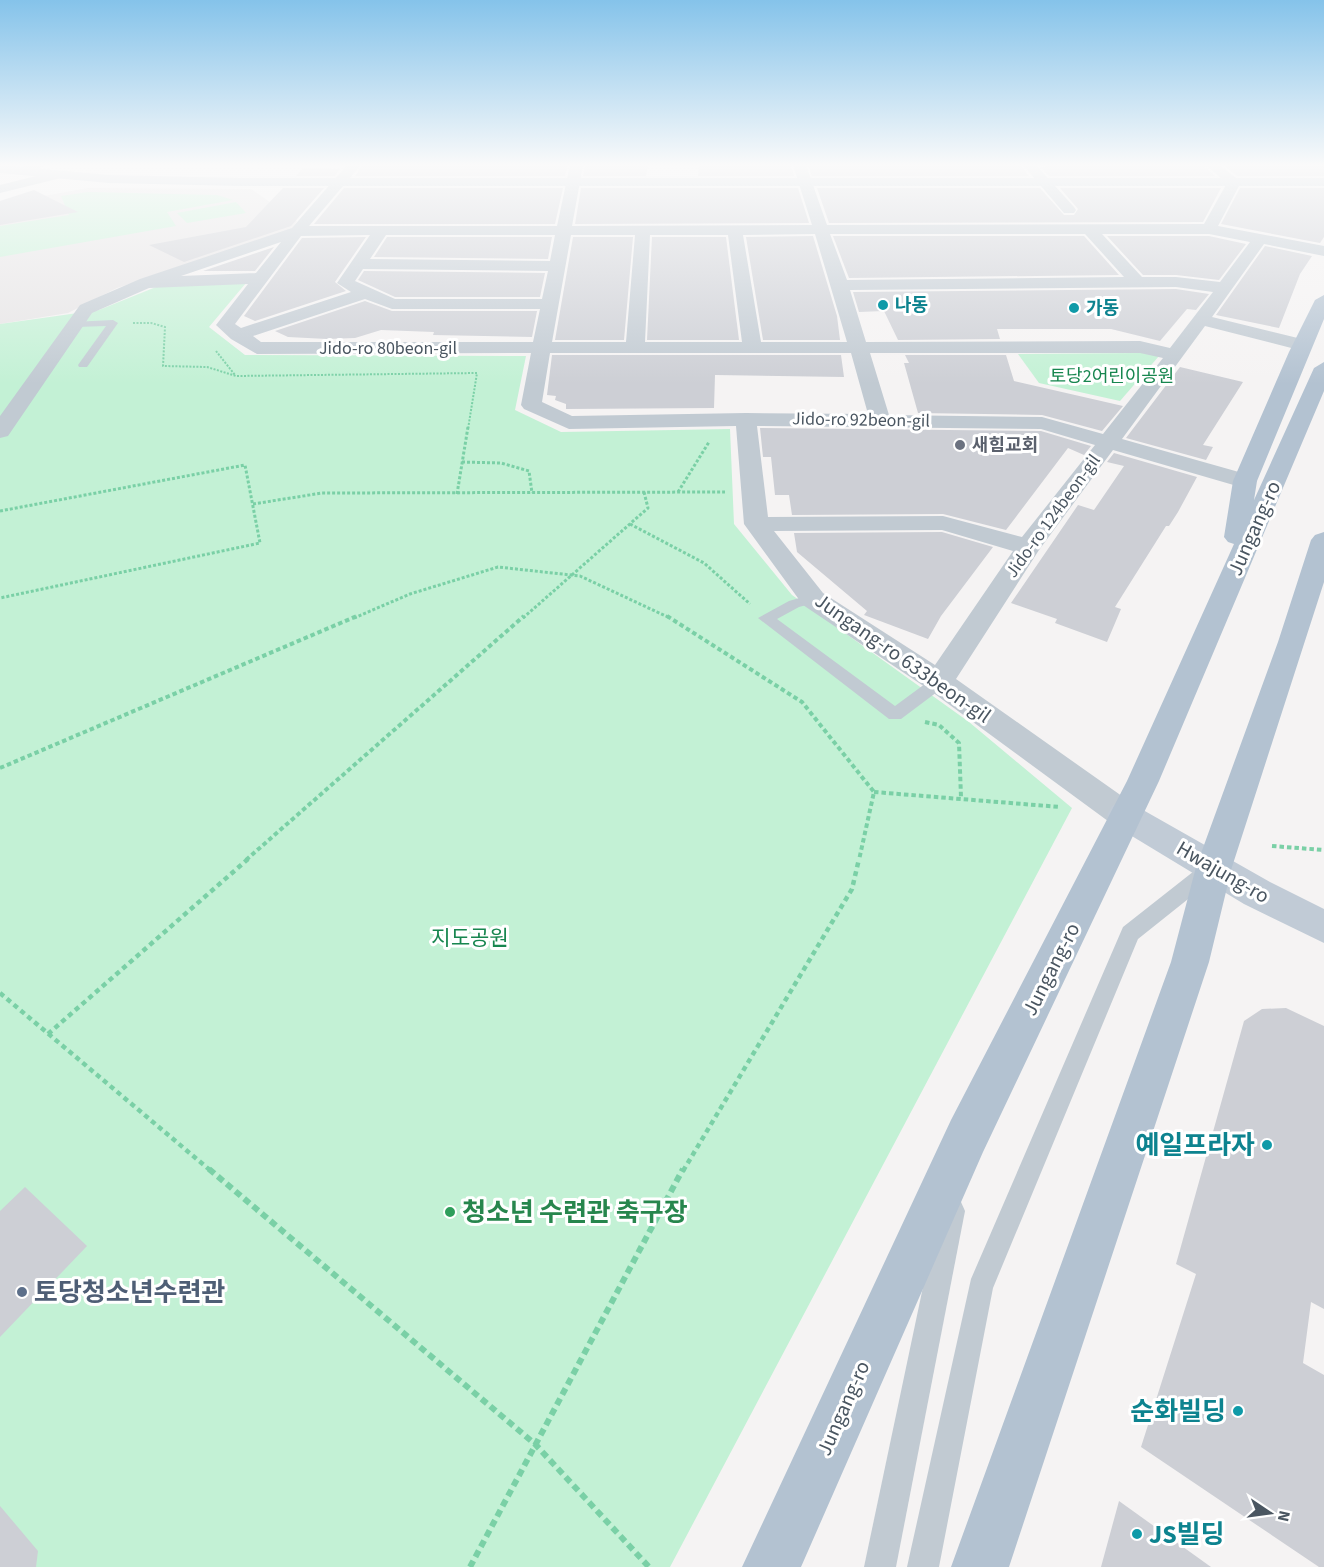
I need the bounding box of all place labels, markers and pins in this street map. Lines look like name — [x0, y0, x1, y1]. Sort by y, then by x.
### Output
place label: 나동 — [895, 293, 928, 318]
place label: 가동 — [1086, 296, 1119, 321]
marker: 나동 — [876, 298, 890, 312]
marker: 가동 — [1067, 301, 1081, 315]
place label: 새힘교회 — [972, 433, 1038, 458]
marker: 새힘교회 — [953, 438, 967, 452]
place label: 예일프라자 — [1135, 1127, 1255, 1164]
marker: 예일프라자 — [1260, 1138, 1274, 1152]
place label: 청소년 수련관 축구장 — [462, 1194, 688, 1231]
marker: 청소년 수련관 축구장 — [443, 1205, 457, 1219]
place label: 토당청소년수련관 — [34, 1274, 225, 1311]
marker: 토당청소년수련관 — [15, 1285, 29, 1299]
place label: 순화빌딩 — [1130, 1393, 1226, 1430]
marker: 순화빌딩 — [1231, 1404, 1245, 1418]
place label: JS빌딩 — [1149, 1516, 1225, 1553]
marker: JS빌딩 — [1130, 1527, 1144, 1541]

